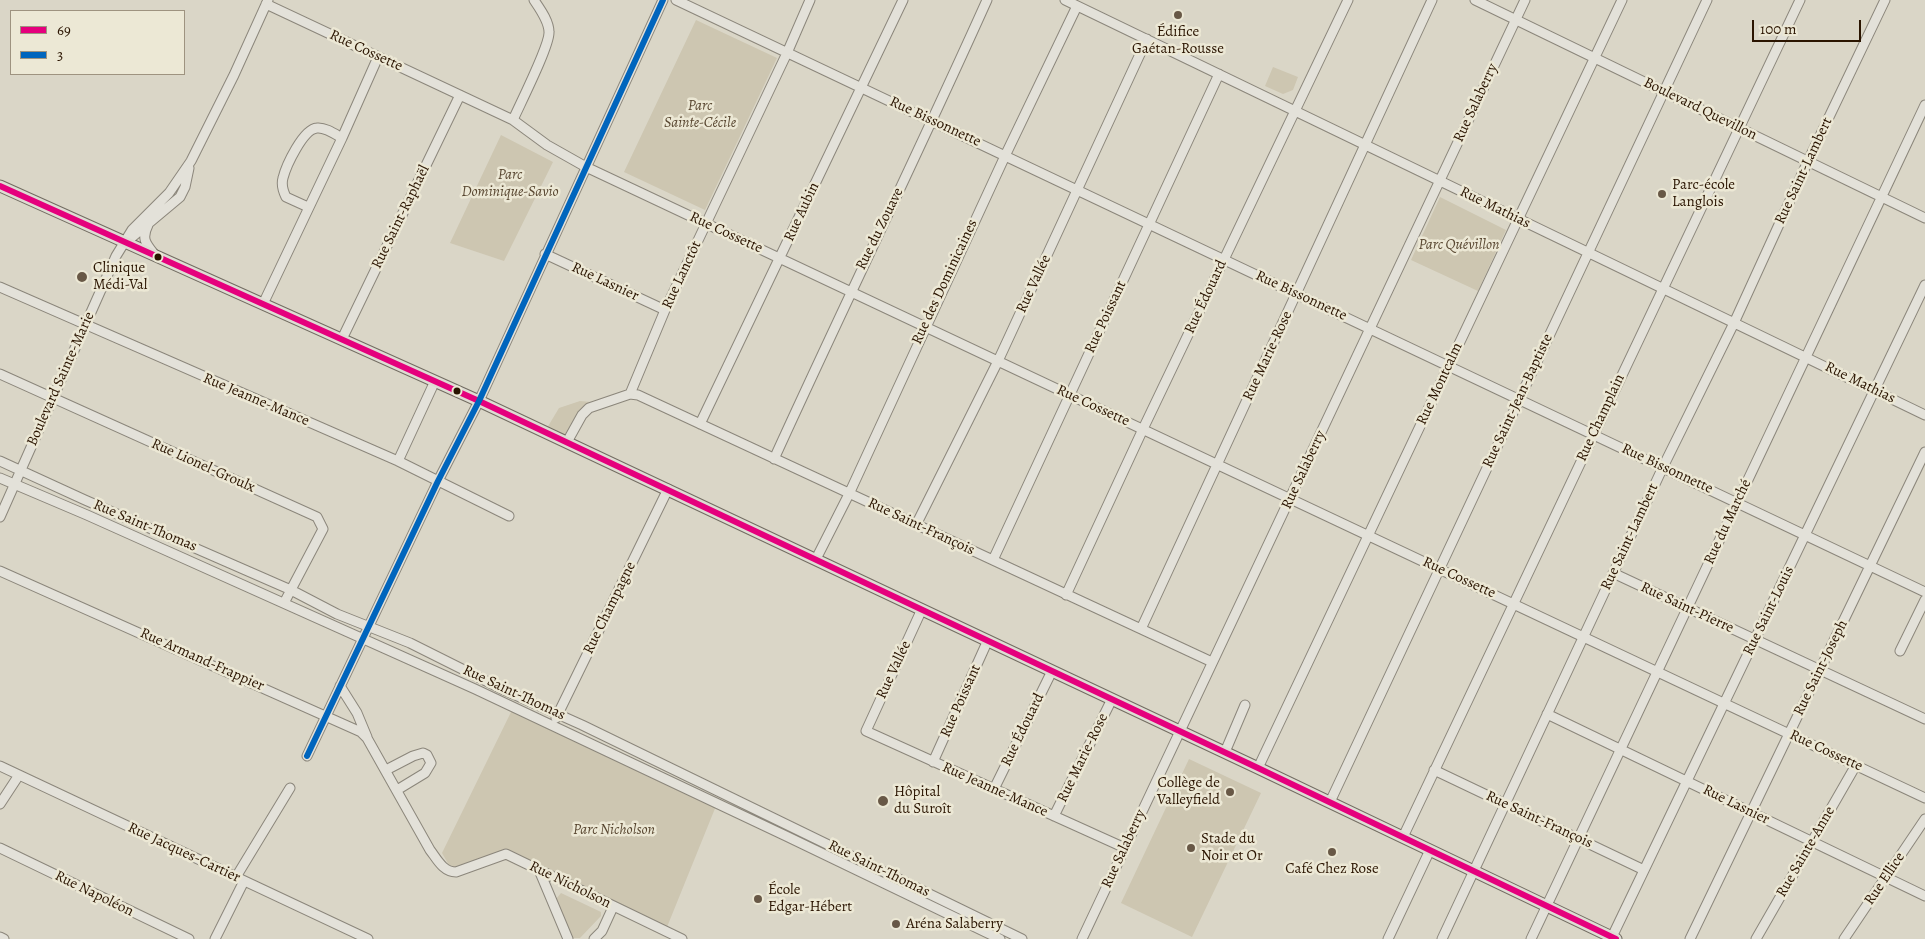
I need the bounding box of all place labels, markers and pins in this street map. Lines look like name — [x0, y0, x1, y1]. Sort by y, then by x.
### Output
marker: Édifice Gaétan-Rousse — [1172, 9, 1184, 21]
place label: Édifice Gaétan-Rousse — [1132, 23, 1224, 58]
place label: Parc-école Langlois — [1672, 176, 1735, 211]
marker: Parc-école Langlois — [1656, 188, 1668, 200]
unlabelled marker — [153, 252, 163, 262]
place label: Clinique Médi-Val — [93, 259, 148, 294]
marker: Clinique Médi-Val — [75, 270, 89, 284]
unlabelled marker — [452, 386, 462, 396]
place label: Collège de Valleyfield — [1157, 774, 1220, 809]
place label: Hôpital du Suroît — [894, 783, 951, 818]
marker: Collège de Valleyfield — [1224, 786, 1236, 798]
marker: Hôpital du Suroît — [876, 794, 890, 808]
place label: Stade du Noir et Or — [1201, 830, 1263, 865]
marker: Stade du Noir et Or — [1185, 842, 1197, 854]
marker: Café Chez Rose — [1326, 846, 1338, 858]
place label: Café Chez Rose — [1285, 860, 1379, 878]
place label: École Edgar-Hébert — [768, 881, 852, 916]
marker: École Edgar-Hébert — [752, 893, 764, 905]
place label: Aréna Salaberry — [906, 915, 1003, 933]
marker: Aréna Salaberry — [890, 918, 902, 930]

